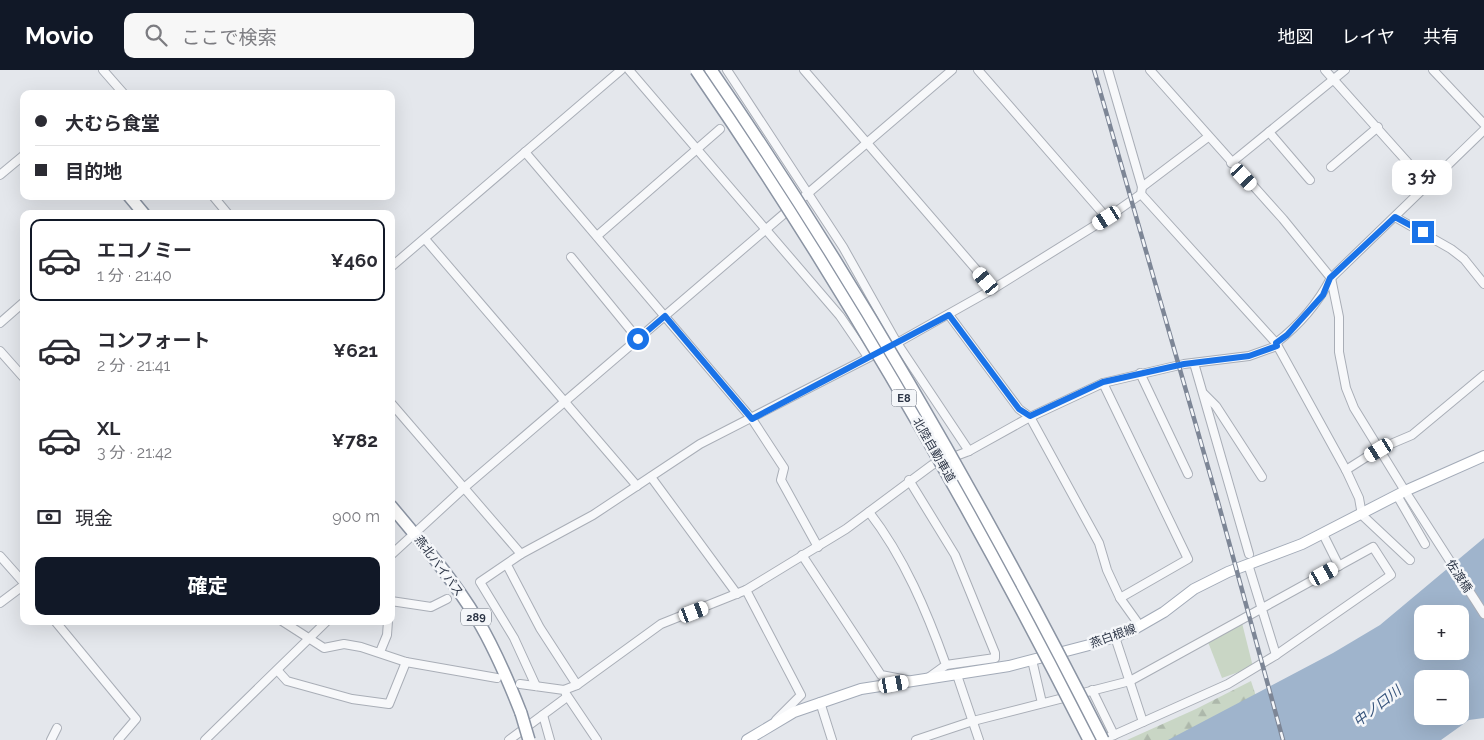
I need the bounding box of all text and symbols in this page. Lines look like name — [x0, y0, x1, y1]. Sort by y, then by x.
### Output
search box — [124, 13, 474, 58]
text: Movio — [25, 21, 94, 50]
icon: search — [142, 21, 170, 49]
text: ここで検索 — [182, 26, 277, 48]
text: 地図 — [1278, 26, 1314, 47]
text: レイヤ — [1342, 26, 1395, 47]
text: 共有 — [1423, 26, 1459, 47]
text: 大むら食堂 — [65, 112, 160, 134]
text: 目的地 — [65, 160, 122, 182]
callout: 3 分 — [1393, 160, 1453, 194]
car — [1228, 161, 1259, 193]
text: 3 分 — [1408, 168, 1436, 187]
car — [1090, 204, 1123, 232]
route end — [1412, 221, 1434, 243]
icon: car — [37, 238, 82, 283]
text: エコノミー — [97, 239, 192, 261]
text: ¥460 — [330, 249, 378, 271]
car — [970, 265, 1001, 297]
text: 1 分 · 21:40 — [97, 266, 172, 285]
icon: car — [37, 328, 82, 373]
route start — [627, 328, 649, 350]
text: コンフォート — [97, 329, 210, 351]
text: ¥621 — [333, 339, 378, 361]
text: 2 分 · 21:41 — [97, 356, 170, 375]
road number: E8 — [892, 389, 916, 406]
street label: 北陸自動車道 — [910, 415, 958, 485]
text: XL — [97, 417, 120, 439]
icon: car — [37, 418, 82, 463]
text: ¥782 — [332, 429, 378, 451]
car — [1362, 436, 1395, 464]
text: 3 分 · 21:42 — [97, 443, 172, 462]
icon: cash — [35, 503, 63, 531]
text: 現金 — [75, 507, 113, 529]
text: 900 m — [332, 507, 380, 526]
street label: 燕北バイパス — [412, 533, 466, 599]
button: 確定 — [35, 557, 380, 615]
street label: 佐渡橋 — [1443, 557, 1475, 595]
car — [1307, 560, 1340, 588]
car — [677, 600, 710, 624]
map controls — [1414, 605, 1469, 725]
button: + — [1414, 605, 1469, 660]
road number: 289 — [461, 608, 491, 626]
street label: 燕白根線 — [1088, 621, 1138, 651]
button: − — [1414, 670, 1469, 725]
car — [877, 674, 910, 694]
water label: 中ノ口川 — [1350, 681, 1406, 730]

